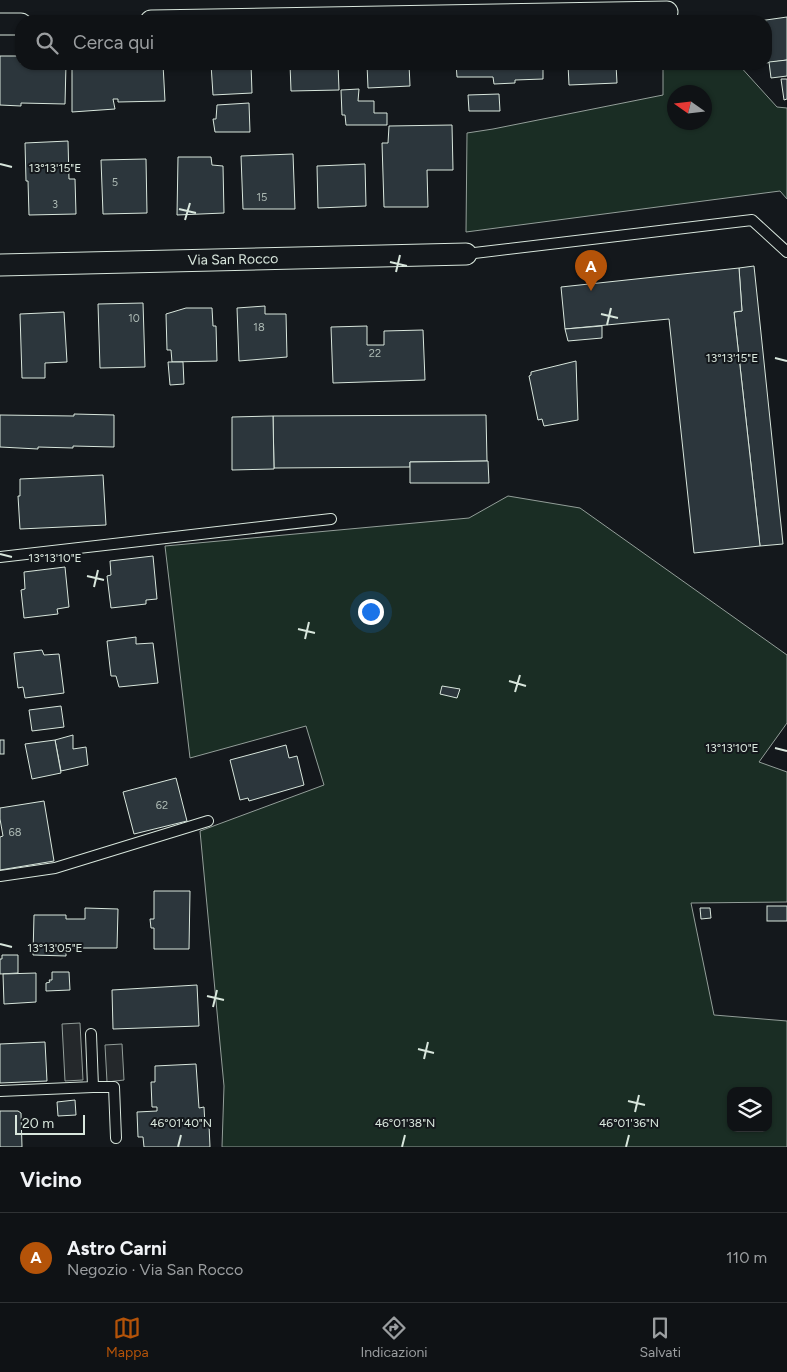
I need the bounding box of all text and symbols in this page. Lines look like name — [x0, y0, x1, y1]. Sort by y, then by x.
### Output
search box — [15, 15, 772, 70]
icon: search — [33, 29, 61, 57]
text: Cerca qui — [73, 31, 154, 54]
north arrow — [667, 85, 712, 130]
text: 13°13'15"E — [29, 161, 81, 175]
house number: 5 — [112, 176, 118, 189]
house number: 15 — [257, 191, 267, 204]
house number: 3 — [52, 198, 58, 211]
street label: Via San Rocco — [188, 250, 279, 269]
pin: A — [575, 250, 607, 291]
house number: 10 — [128, 312, 140, 325]
house number: 18 — [253, 321, 265, 334]
house number: 22 — [369, 347, 381, 360]
text: 13°13'15"E — [706, 351, 758, 365]
text: 13°13'10"E — [28, 551, 82, 565]
your location — [358, 599, 384, 625]
text: 13°13'10"E — [705, 741, 759, 755]
house number: 62 — [156, 799, 168, 812]
house number: 68 — [9, 826, 22, 839]
text: 13°13'05"E — [27, 941, 83, 955]
map controls — [727, 1087, 772, 1132]
button: layers — [727, 1087, 772, 1132]
scale bar — [15, 1112, 85, 1135]
text: 20 m — [22, 1115, 54, 1132]
text: 46°01'40"N — [150, 1116, 212, 1130]
text: 46°01'38"N — [375, 1116, 435, 1130]
text: 46°01'36"N — [599, 1116, 659, 1130]
text: Vicino — [20, 1167, 82, 1192]
text: Astro Carni — [67, 1237, 167, 1260]
text: A — [30, 1248, 42, 1267]
text: 110 m — [726, 1248, 767, 1267]
text: Negozio · Via San Rocco — [67, 1260, 243, 1279]
tab: Mappa — [106, 1314, 149, 1361]
tab: Indicazioni — [360, 1314, 428, 1361]
tab: Salvati — [639, 1314, 681, 1361]

